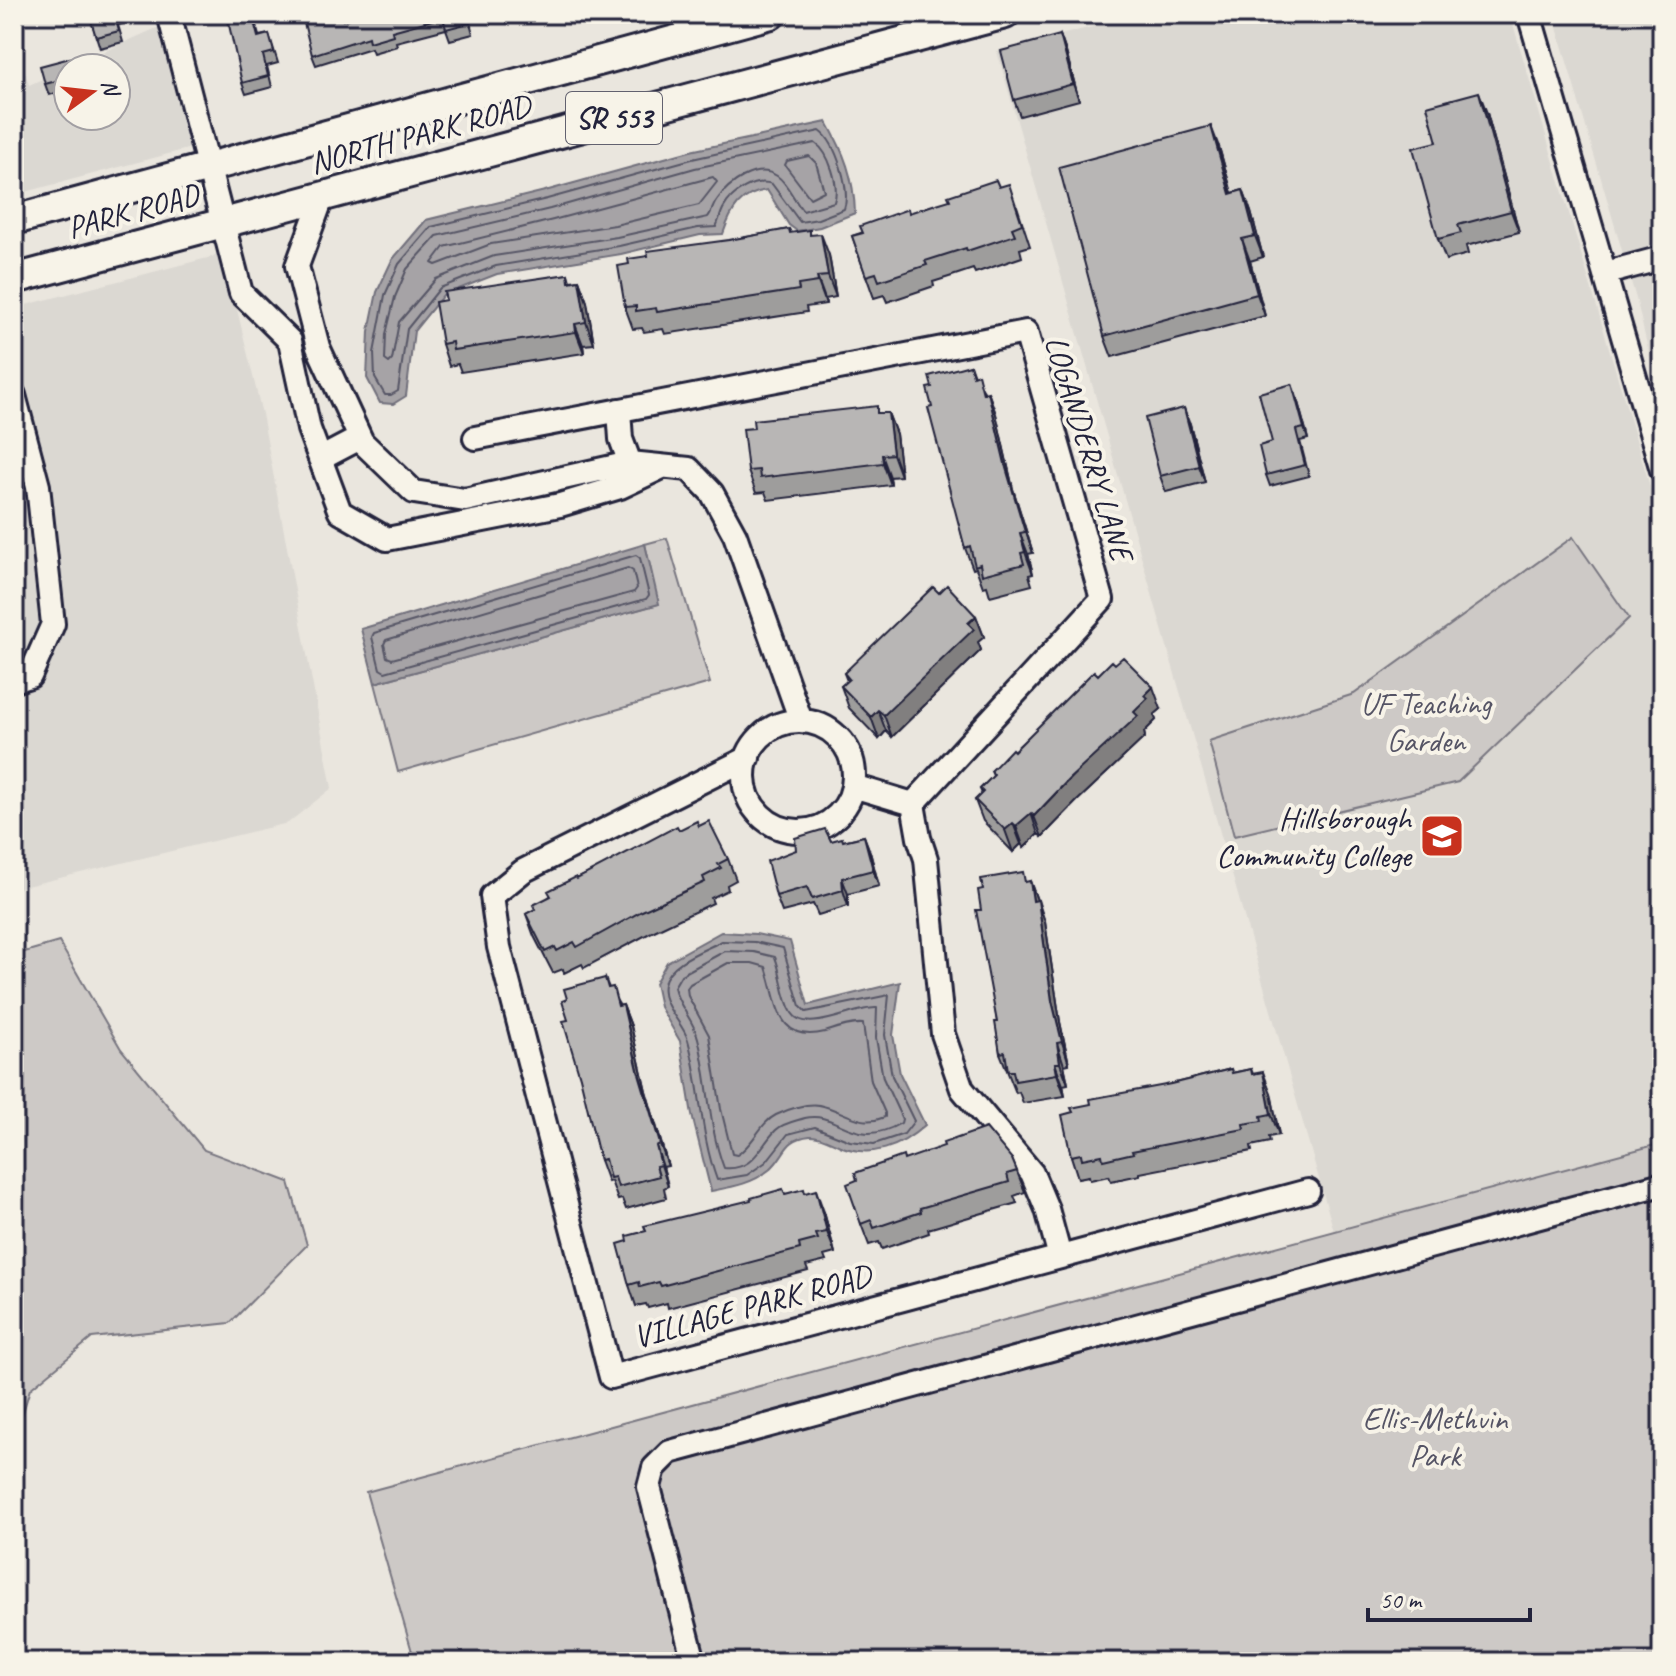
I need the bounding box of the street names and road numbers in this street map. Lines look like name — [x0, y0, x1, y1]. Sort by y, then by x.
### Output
street label: NORTH PARK ROAD — [305, 84, 537, 183]
road number: SR 553 — [566, 92, 662, 144]
street label: PARK ROAD — [63, 173, 206, 248]
street label: LOGANDERRY LANE — [1035, 331, 1144, 569]
street label: VILLAGE PARK ROAD — [629, 1254, 878, 1357]

